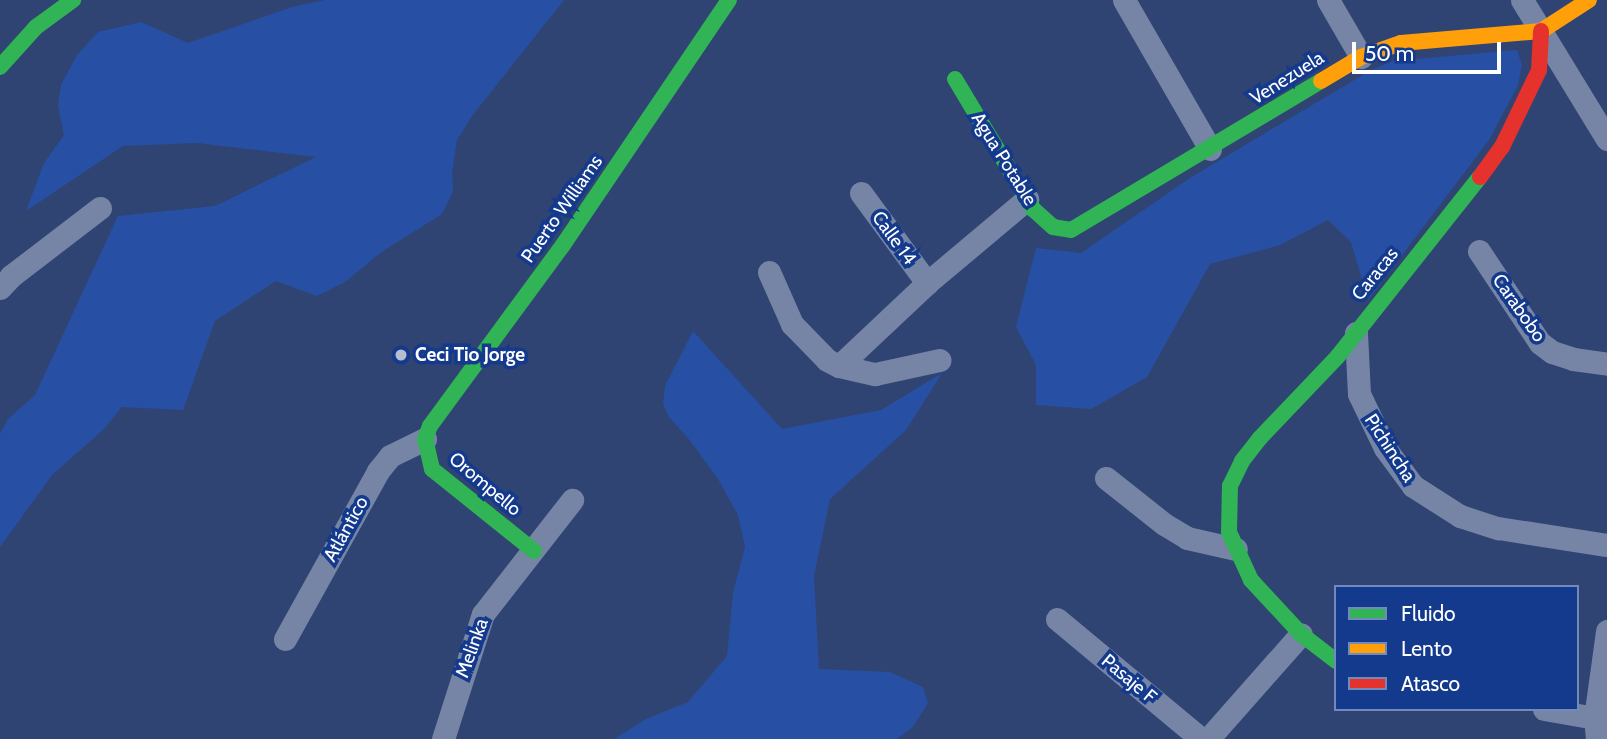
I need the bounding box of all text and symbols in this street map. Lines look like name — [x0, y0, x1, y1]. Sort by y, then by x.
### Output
scale bar — [1355, 28, 1504, 72]
text: 50 m — [1365, 41, 1414, 66]
street label: Venezuela — [1246, 46, 1328, 110]
street label: Agua Potable — [966, 108, 1042, 210]
street label: Puerto Williams — [517, 151, 607, 267]
street label: Calle 14 — [867, 207, 921, 269]
street label: Caracas — [1347, 243, 1403, 305]
street label: Carabobo — [1487, 270, 1551, 346]
place label: Ceci Tio Jorge — [415, 344, 525, 366]
marker: Ceci Tio Jorge — [393, 347, 409, 363]
street label: Pichincha — [1360, 410, 1420, 486]
street label: Orompello — [444, 447, 526, 521]
street label: Atlántico — [319, 492, 373, 566]
legend — [1334, 585, 1579, 711]
text: Fluido — [1401, 601, 1456, 626]
street label: Melinka — [451, 615, 493, 681]
text: Lento — [1401, 636, 1452, 661]
street label: Pasaje F — [1097, 649, 1161, 709]
text: Atasco — [1401, 671, 1460, 696]

